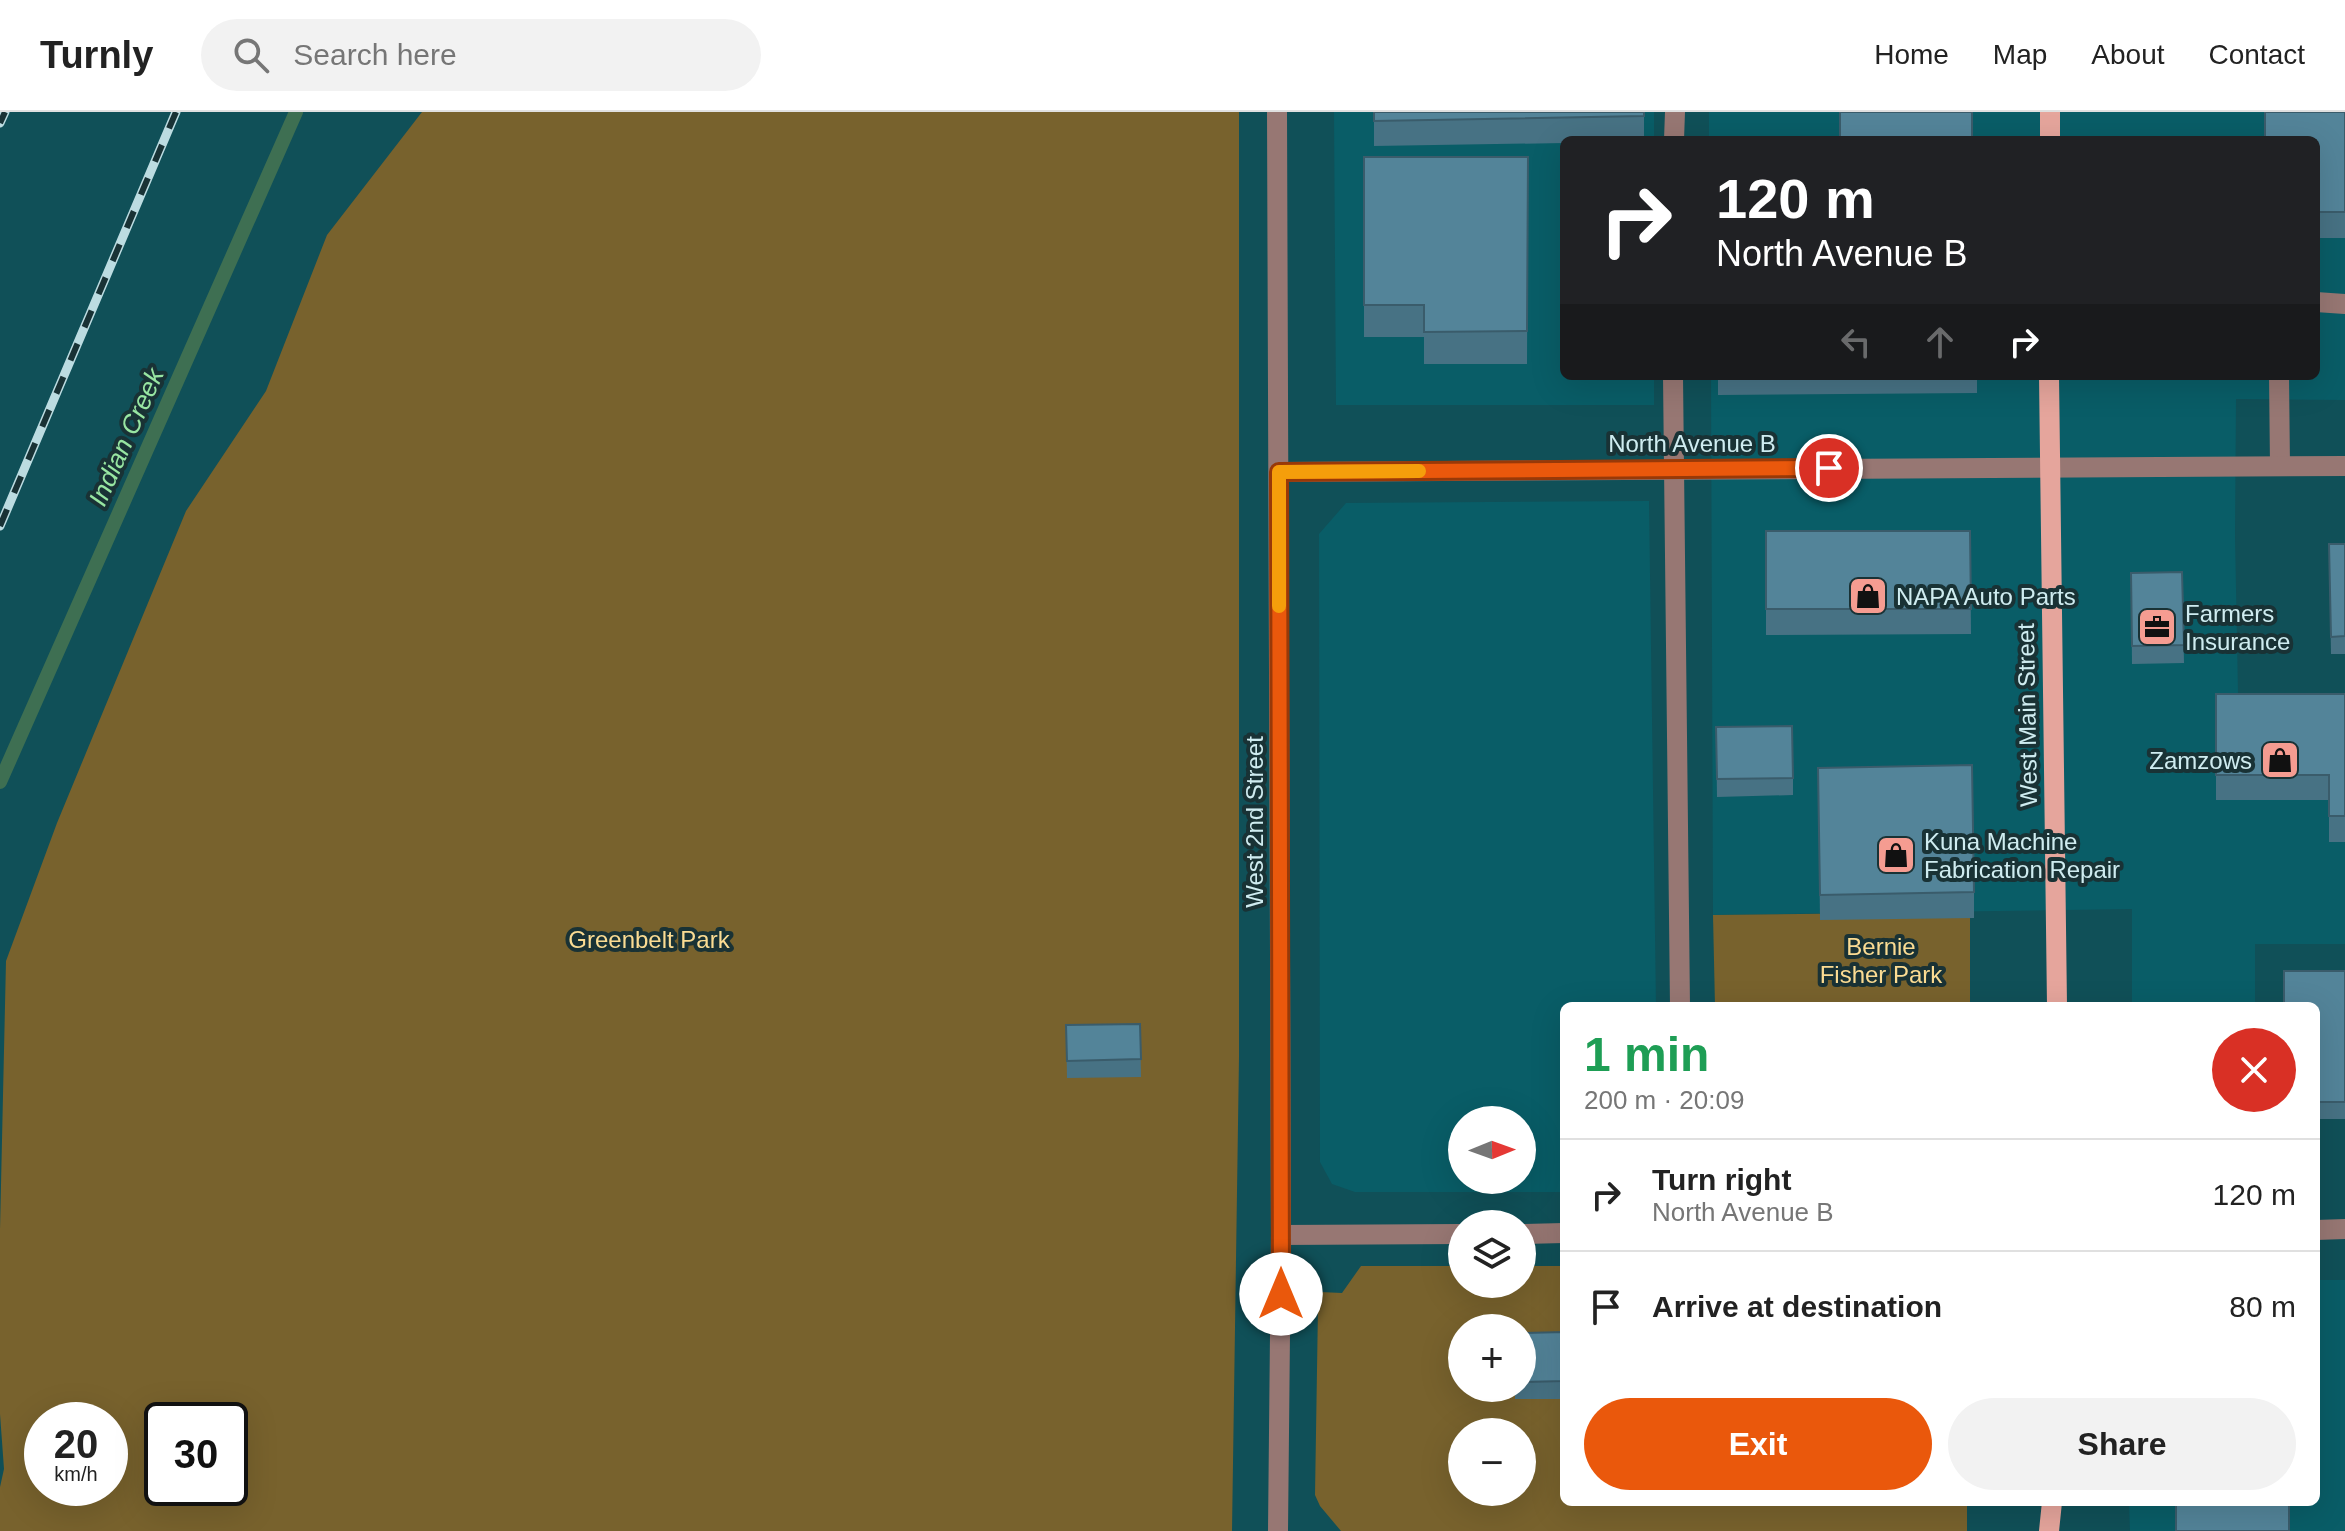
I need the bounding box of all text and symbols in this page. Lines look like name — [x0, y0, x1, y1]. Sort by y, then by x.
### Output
search box — [201, 19, 761, 91]
icon: search — [229, 33, 273, 77]
text: Turnly — [40, 34, 153, 76]
text: Search here — [293, 38, 457, 71]
text: Home — [1874, 39, 1949, 70]
text: Map — [1993, 39, 2047, 70]
text: About — [2091, 39, 2165, 70]
text: Contact — [2209, 39, 2305, 70]
text: 120 m — [1716, 167, 1875, 230]
icon: right — [1584, 168, 1688, 272]
text: North Avenue B — [1716, 233, 1968, 274]
icon: left — [1834, 320, 1878, 364]
icon: ahead — [1918, 320, 1962, 364]
icon: right — [2002, 320, 2046, 364]
water label: Indian Creek — [82, 362, 170, 510]
street label: North Avenue B — [1608, 430, 1776, 457]
pin — [1795, 434, 1863, 502]
icon: arrive — [1807, 446, 1851, 490]
shop icon: NAPA Auto Parts — [1847, 575, 1889, 617]
place label: NAPA Auto Parts — [1896, 583, 2076, 610]
place label: Farmers Insurance — [2185, 600, 2290, 655]
office icon: Farmers Insurance — [2136, 606, 2178, 648]
street label: West Main Street — [2012, 623, 2042, 807]
street label: West 2nd Street — [1241, 736, 1268, 908]
shop icon: Zamzows — [2259, 739, 2301, 781]
place label: Zamzows — [2149, 747, 2252, 774]
place label: Kuna Machine Fabrication Repair — [1924, 828, 2120, 883]
shop icon: Kuna Machine Fabrication Repair — [1875, 834, 1917, 876]
park label: Greenbelt Park — [568, 926, 731, 953]
park label: Bernie Fisher Park — [1820, 933, 1943, 988]
text: 1 min — [1584, 1028, 1709, 1081]
button: close — [2212, 1028, 2296, 1112]
text: 200 m · 20:09 — [1584, 1085, 1744, 1115]
north arrow — [1448, 1106, 1536, 1194]
map controls — [1448, 1106, 1536, 1506]
text: Turn right — [1652, 1163, 1791, 1196]
icon: right — [1584, 1173, 1628, 1217]
text: 120 m — [2213, 1178, 2296, 1211]
text: North Avenue B — [1652, 1197, 1834, 1227]
button: layers — [1448, 1210, 1536, 1298]
position arrow — [1239, 1252, 1323, 1336]
icon: arrive — [1584, 1285, 1628, 1329]
text: Arrive at destination — [1652, 1290, 1942, 1323]
text: 80 m — [2229, 1290, 2296, 1323]
button: + — [1448, 1314, 1536, 1402]
button: Exit — [1584, 1398, 1932, 1490]
button: Share — [1948, 1398, 2296, 1490]
speed limit sign: 30 — [144, 1402, 248, 1506]
button: − — [1448, 1418, 1536, 1506]
text: 20 — [54, 1422, 98, 1466]
text: km/h — [54, 1463, 98, 1485]

